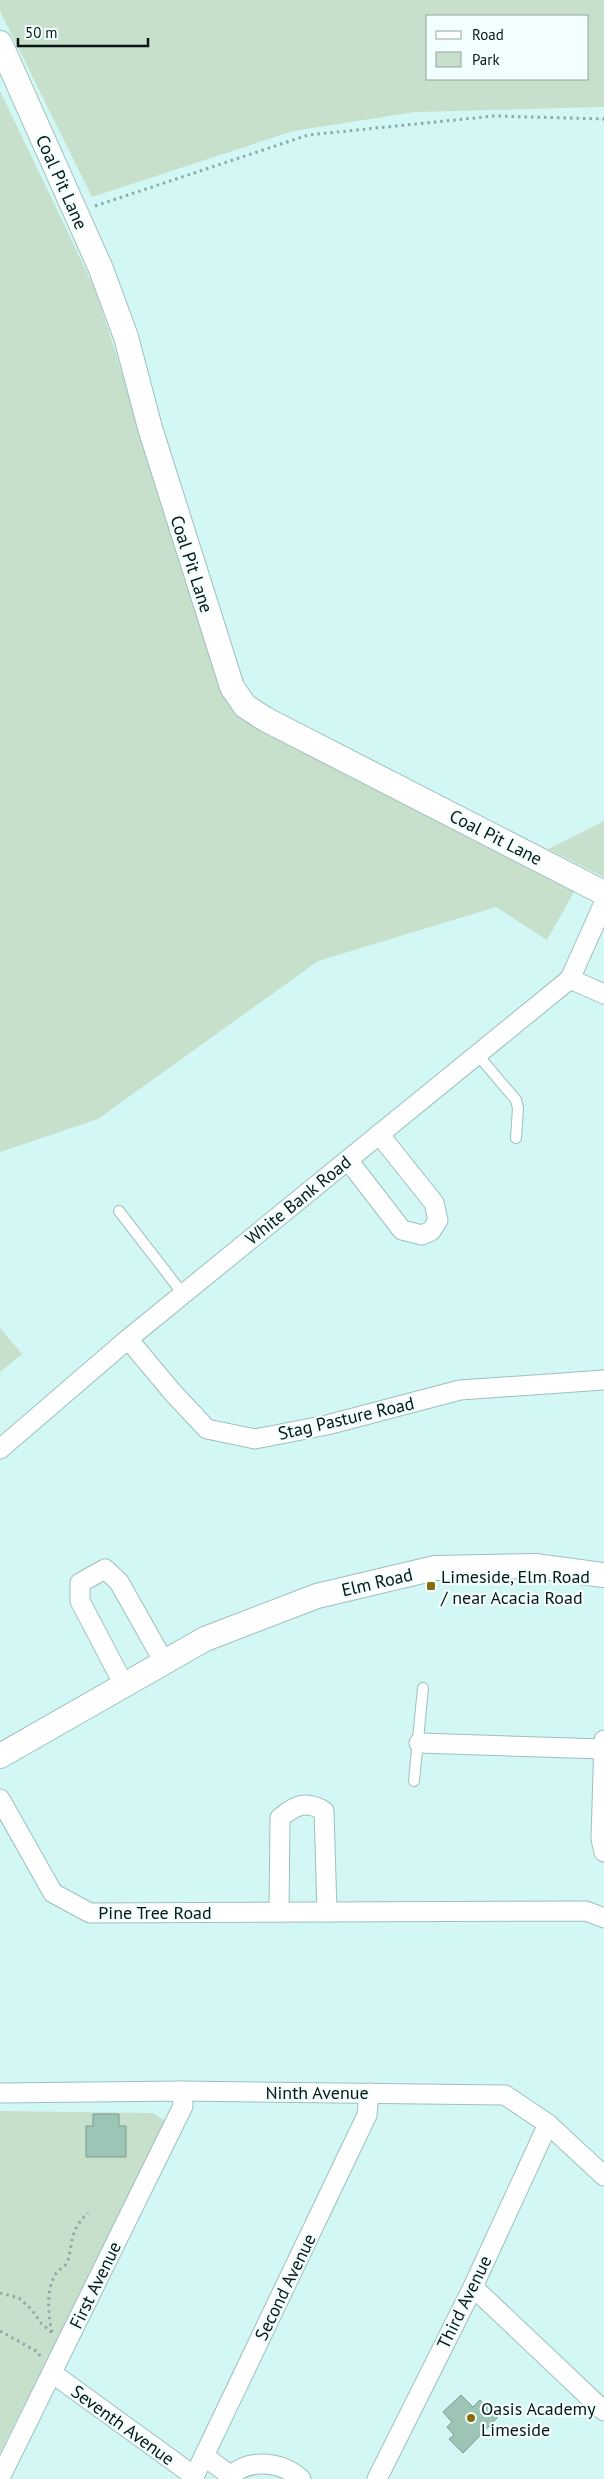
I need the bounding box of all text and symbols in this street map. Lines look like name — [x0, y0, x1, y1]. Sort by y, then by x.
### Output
scale bar — [18, 15, 148, 47]
legend — [426, 15, 589, 80]
text: 50 m — [25, 23, 58, 42]
text: Road — [472, 25, 504, 44]
text: Park — [472, 50, 500, 69]
street label: Coal Pit Lane — [31, 131, 93, 233]
street label: Coal Pit Lane — [165, 512, 219, 616]
street label: Coal Pit Lane — [446, 804, 546, 870]
street label: White Bank Road — [240, 1150, 356, 1250]
street label: Stag Pasture Road — [276, 1391, 416, 1445]
street label: Elm Road — [339, 1563, 415, 1601]
place label: Limeside, Elm Road / near Acacia Road — [440, 1565, 590, 1609]
marker: Limeside, Elm Road / near Acacia Road — [425, 1580, 437, 1592]
street label: Pine Tree Road — [98, 1901, 212, 1924]
street label: Ninth Avenue — [265, 2081, 369, 2104]
street label: Second Avenue — [249, 2230, 321, 2344]
street label: First Avenue — [64, 2238, 126, 2332]
street label: Third Avenue — [432, 2252, 496, 2352]
street label: Seventh Avenue — [67, 2380, 179, 2470]
place label: Oasis Academy Limeside — [481, 2397, 596, 2441]
marker: Oasis Academy Limeside — [465, 2412, 477, 2424]

